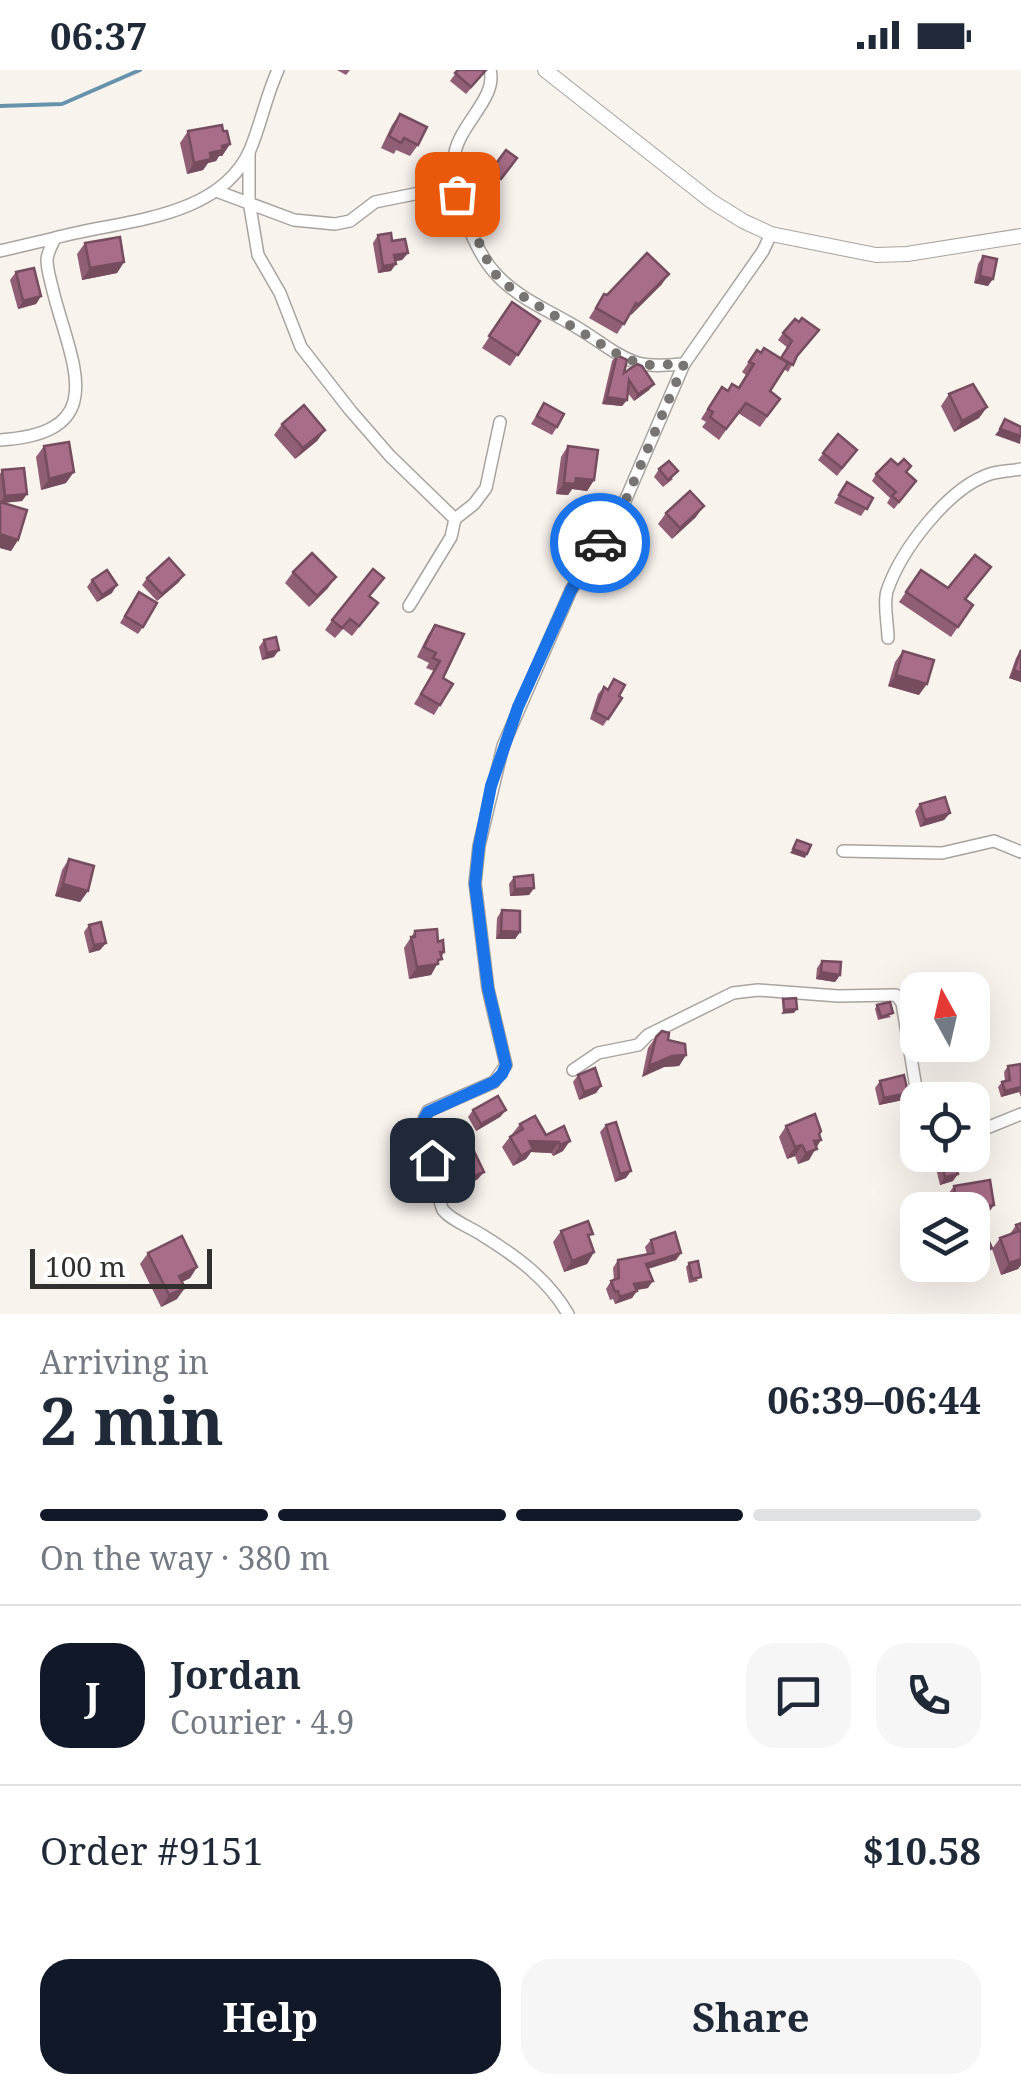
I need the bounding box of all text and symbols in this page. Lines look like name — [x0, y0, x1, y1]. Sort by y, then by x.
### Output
text: 06:37 — [50, 9, 147, 61]
pin — [415, 152, 500, 237]
icon: bag — [430, 167, 485, 222]
courier — [550, 493, 650, 593]
icon: car — [573, 516, 628, 571]
north arrow — [900, 972, 990, 1062]
map controls — [900, 972, 990, 1282]
button: locate — [900, 1082, 990, 1172]
pin — [390, 1118, 475, 1203]
icon: home — [405, 1133, 460, 1188]
button: layers — [900, 1192, 990, 1282]
scale bar — [30, 1244, 212, 1288]
text: 100 m — [45, 1247, 126, 1285]
text: Arriving in — [40, 1340, 209, 1383]
text: 06:39–06:44 — [767, 1373, 981, 1425]
text: 2 min — [40, 1376, 224, 1464]
text: On the way · 380 m — [40, 1536, 330, 1579]
button: chat — [746, 1643, 851, 1748]
button: phone — [876, 1643, 981, 1748]
text: Jordan — [170, 1648, 301, 1700]
text: J — [85, 1669, 100, 1721]
text: Courier · 4.9 — [170, 1700, 354, 1743]
text: Order #9151 — [40, 1824, 264, 1876]
text: $10.58 — [862, 1824, 981, 1876]
button: Help — [40, 1959, 501, 2074]
button: Share — [521, 1959, 981, 2074]

